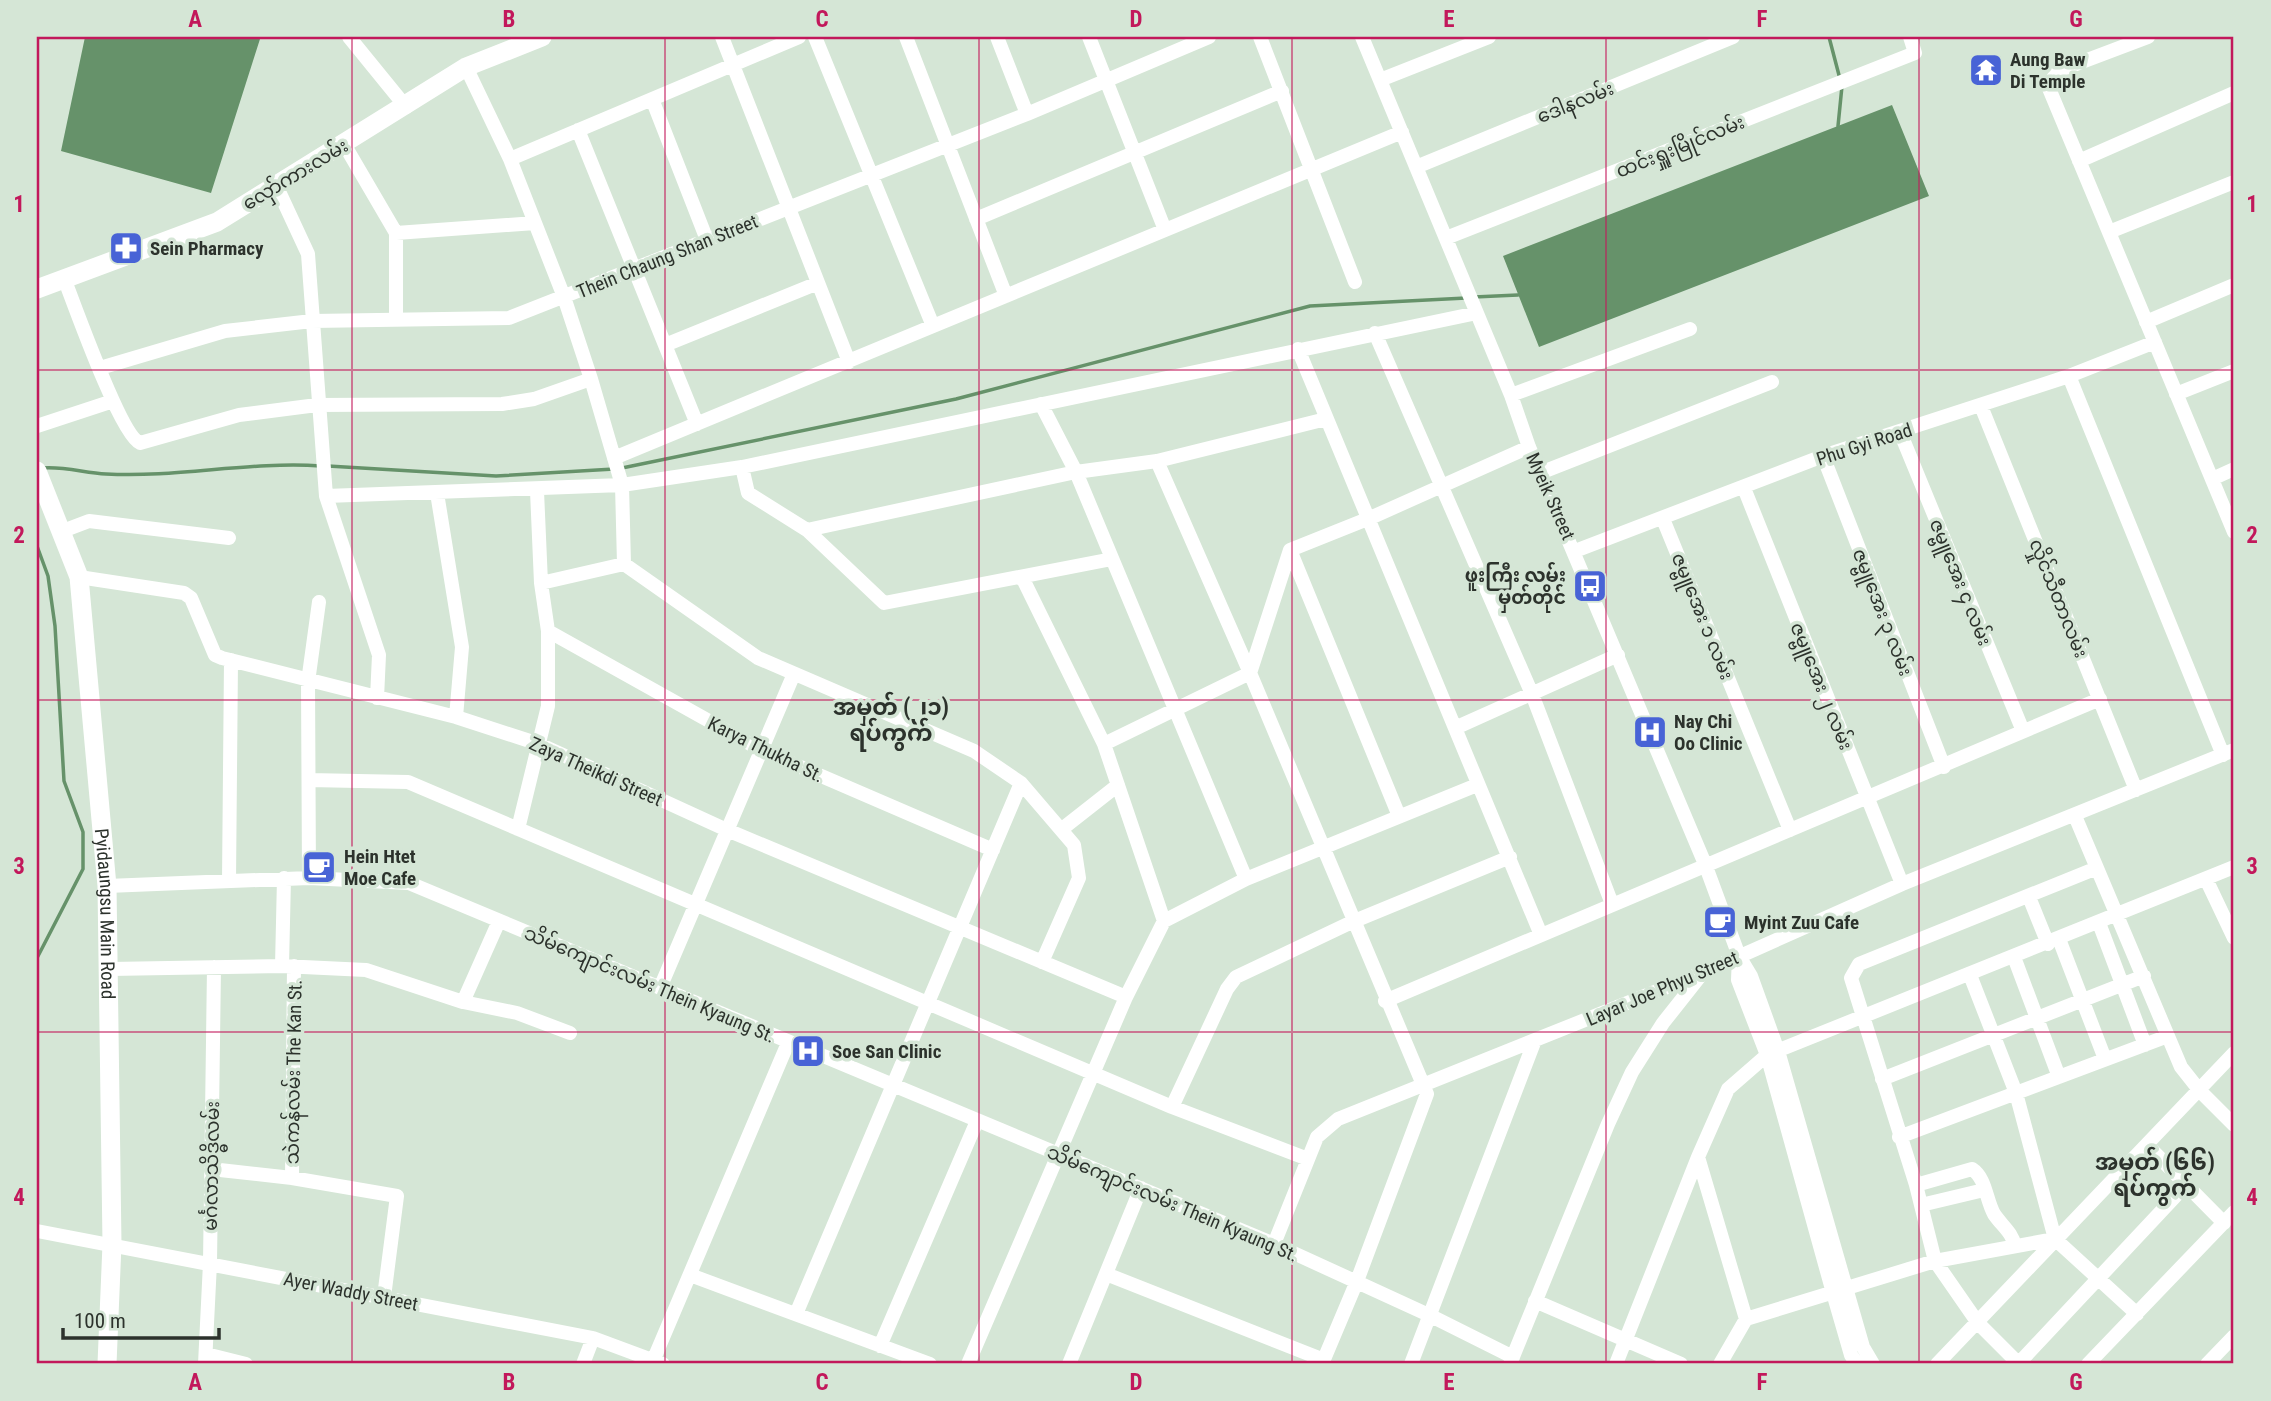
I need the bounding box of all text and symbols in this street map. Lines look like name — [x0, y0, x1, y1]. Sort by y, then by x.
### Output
text: A — [188, 6, 202, 33]
text: B — [503, 6, 515, 33]
text: C — [815, 6, 829, 33]
text: D — [1130, 6, 1143, 33]
text: E — [1443, 6, 1455, 33]
text: F — [1757, 6, 1768, 33]
text: G — [2069, 6, 2083, 33]
place label: Aung Baw Di Temple — [2010, 48, 2086, 93]
temple icon: Aung Baw Di Temple — [1967, 51, 2005, 89]
street label: ဒေါနလမ်း — [1532, 74, 1618, 132]
street label: ထင်းရှူးမြိုင်လမ်း — [1611, 107, 1749, 186]
street label: လှော်ကားလမ်း — [237, 131, 355, 219]
text: 1 — [13, 191, 25, 218]
text: 1 — [2246, 191, 2258, 218]
street label: Thein Chaung Shan Street — [573, 210, 761, 303]
pharmacy icon: Sein Pharmacy — [107, 229, 145, 267]
place label: Sein Pharmacy — [150, 237, 264, 260]
street label: Phu Gyi Road — [1813, 418, 1915, 471]
street label: Myeik Street — [1521, 449, 1580, 543]
street label: ဇမ္ဗူအေး ၄ လမ်း — [1921, 514, 1999, 651]
text: 2 — [13, 522, 25, 549]
text: 2 — [2246, 522, 2258, 549]
street label: လှိုင်သီတာလမ်း — [2021, 534, 2096, 662]
street label: ဇမ္ဗူအေး ၃ လမ်း — [1844, 544, 1920, 681]
street label: ဇမ္ဗူအေး ၁ လမ်း — [1663, 548, 1741, 685]
place label: ဖူးကြီး လမ်း မှတ်တိုင် — [1465, 562, 1566, 613]
bus stop icon: ဖူးကြီး လမ်း မှတ်တိုင် — [1571, 567, 1609, 605]
street label: ဇမ္ဗူအေး ၂ လမ်း — [1781, 618, 1860, 755]
district label: အမှတ် (၂၁) ရပ်ကွက် — [833, 691, 949, 752]
place label: Nay Chi Oo Clinic — [1674, 710, 1743, 755]
street label: Karya Thukha St. — [704, 711, 828, 787]
hospital icon: Nay Chi Oo Clinic — [1631, 713, 1669, 751]
street label: Zaya Theikdi Street — [526, 732, 666, 811]
street label: Pyidaungsu Main Road — [90, 827, 120, 999]
place label: Hein Htet Moe Cafe — [344, 845, 416, 890]
cafe icon: Hein Htet Moe Cafe — [300, 848, 338, 886]
text: 3 — [13, 853, 25, 880]
text: 3 — [2246, 853, 2258, 880]
cafe icon: Myint Zuu Cafe — [1701, 903, 1739, 941]
place label: Myint Zuu Cafe — [1744, 911, 1859, 934]
street label: သိမ်ကျောင်းလမ်း Thein Kyaung St. — [519, 918, 780, 1052]
street label: Layar Joe Phyu Street — [1583, 946, 1742, 1031]
street label: သဲကန်လမ်း The Kan St. — [277, 979, 311, 1165]
hospital icon: Soe San Clinic — [789, 1032, 827, 1070]
place label: Soe San Clinic — [832, 1040, 942, 1063]
street label: မင်္ဂလာသိဒ္ဓိလမ်း — [196, 1101, 229, 1231]
street label: သိမ်ကျောင်းလမ်း Thein Kyaung St. — [1042, 1137, 1303, 1271]
district label: အမှတ် (၆၆) ရပ်ကွက် — [2095, 1146, 2215, 1207]
text: 4 — [13, 1184, 25, 1211]
text: 4 — [2246, 1184, 2258, 1211]
street label: Ayer Waddy Street — [282, 1267, 420, 1316]
scale bar — [63, 1296, 219, 1340]
text: 100 m — [74, 1309, 126, 1333]
text: A — [188, 1369, 202, 1396]
text: B — [503, 1369, 515, 1396]
text: C — [815, 1369, 829, 1396]
text: D — [1130, 1369, 1143, 1396]
text: E — [1443, 1369, 1455, 1396]
text: F — [1757, 1369, 1768, 1396]
text: G — [2069, 1369, 2083, 1396]

